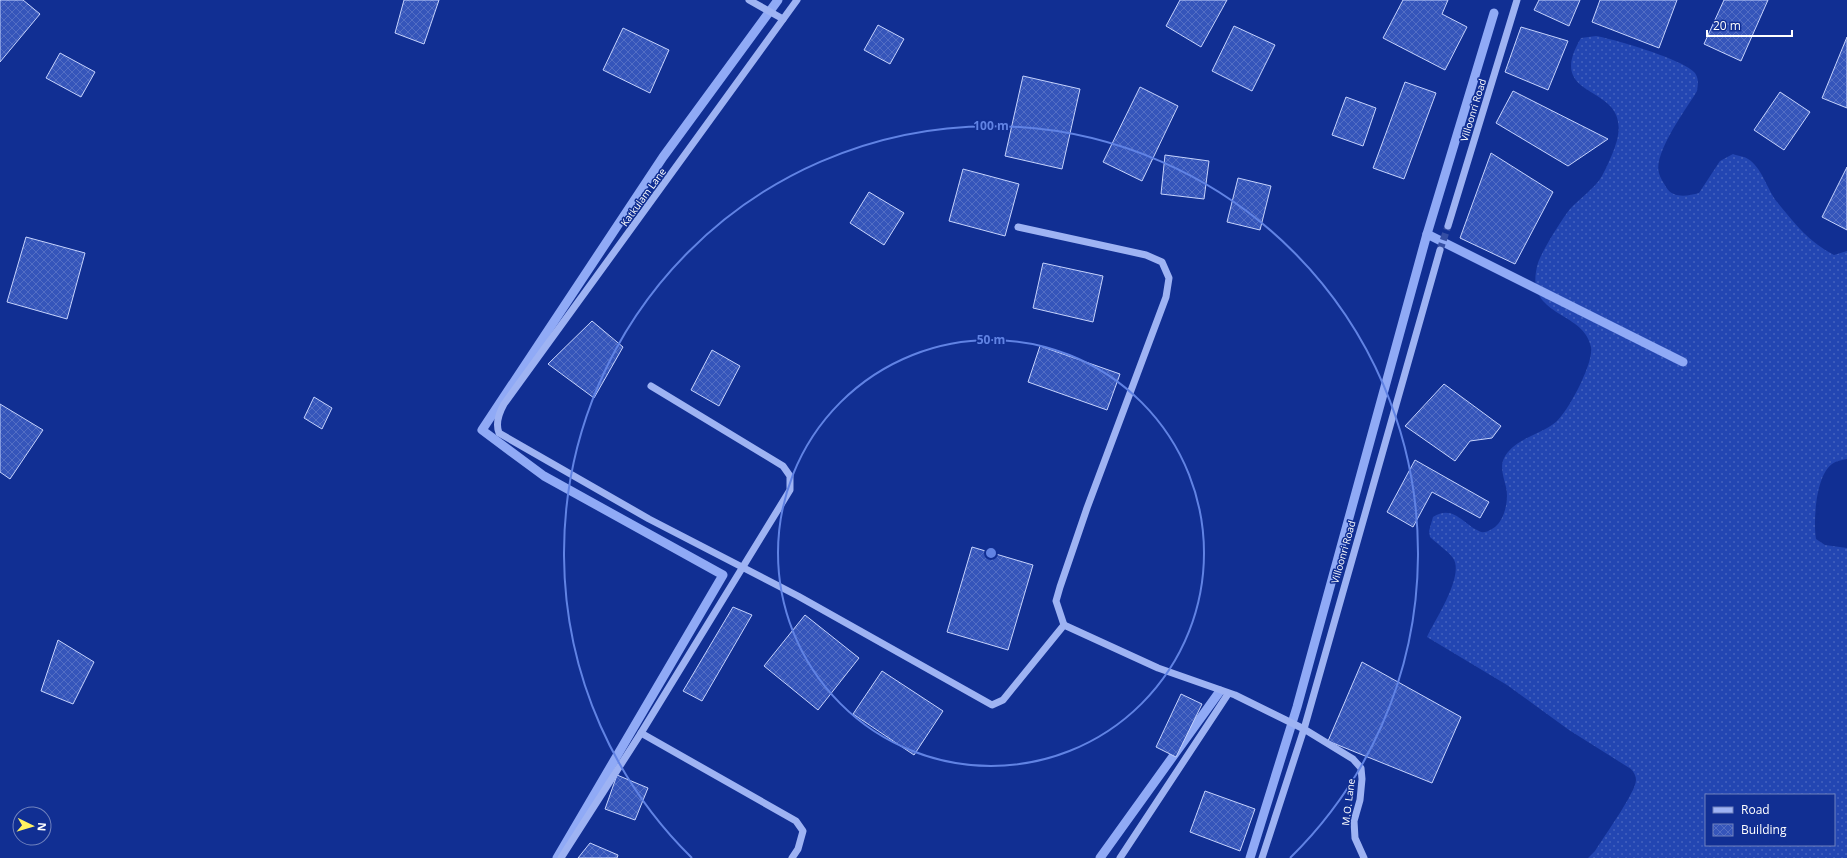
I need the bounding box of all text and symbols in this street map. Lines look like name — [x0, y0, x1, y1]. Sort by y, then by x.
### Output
scale bar — [1707, 12, 1792, 38]
text: 20 m — [1713, 17, 1741, 34]
street label: Villoonri Road — [1457, 77, 1489, 143]
text: 100 m — [973, 117, 1009, 134]
street label: Katkulam Lane — [617, 165, 669, 229]
text: 50 m — [977, 331, 1005, 348]
street label: Villoonri Road — [1327, 519, 1359, 585]
centre of rings — [984, 546, 998, 560]
street label: M.O. Lane — [1338, 777, 1358, 826]
legend — [1705, 794, 1835, 846]
text: Road — [1741, 801, 1770, 818]
north arrow — [12, 806, 52, 846]
text: Building — [1741, 821, 1787, 838]
text: N — [35, 822, 50, 832]

